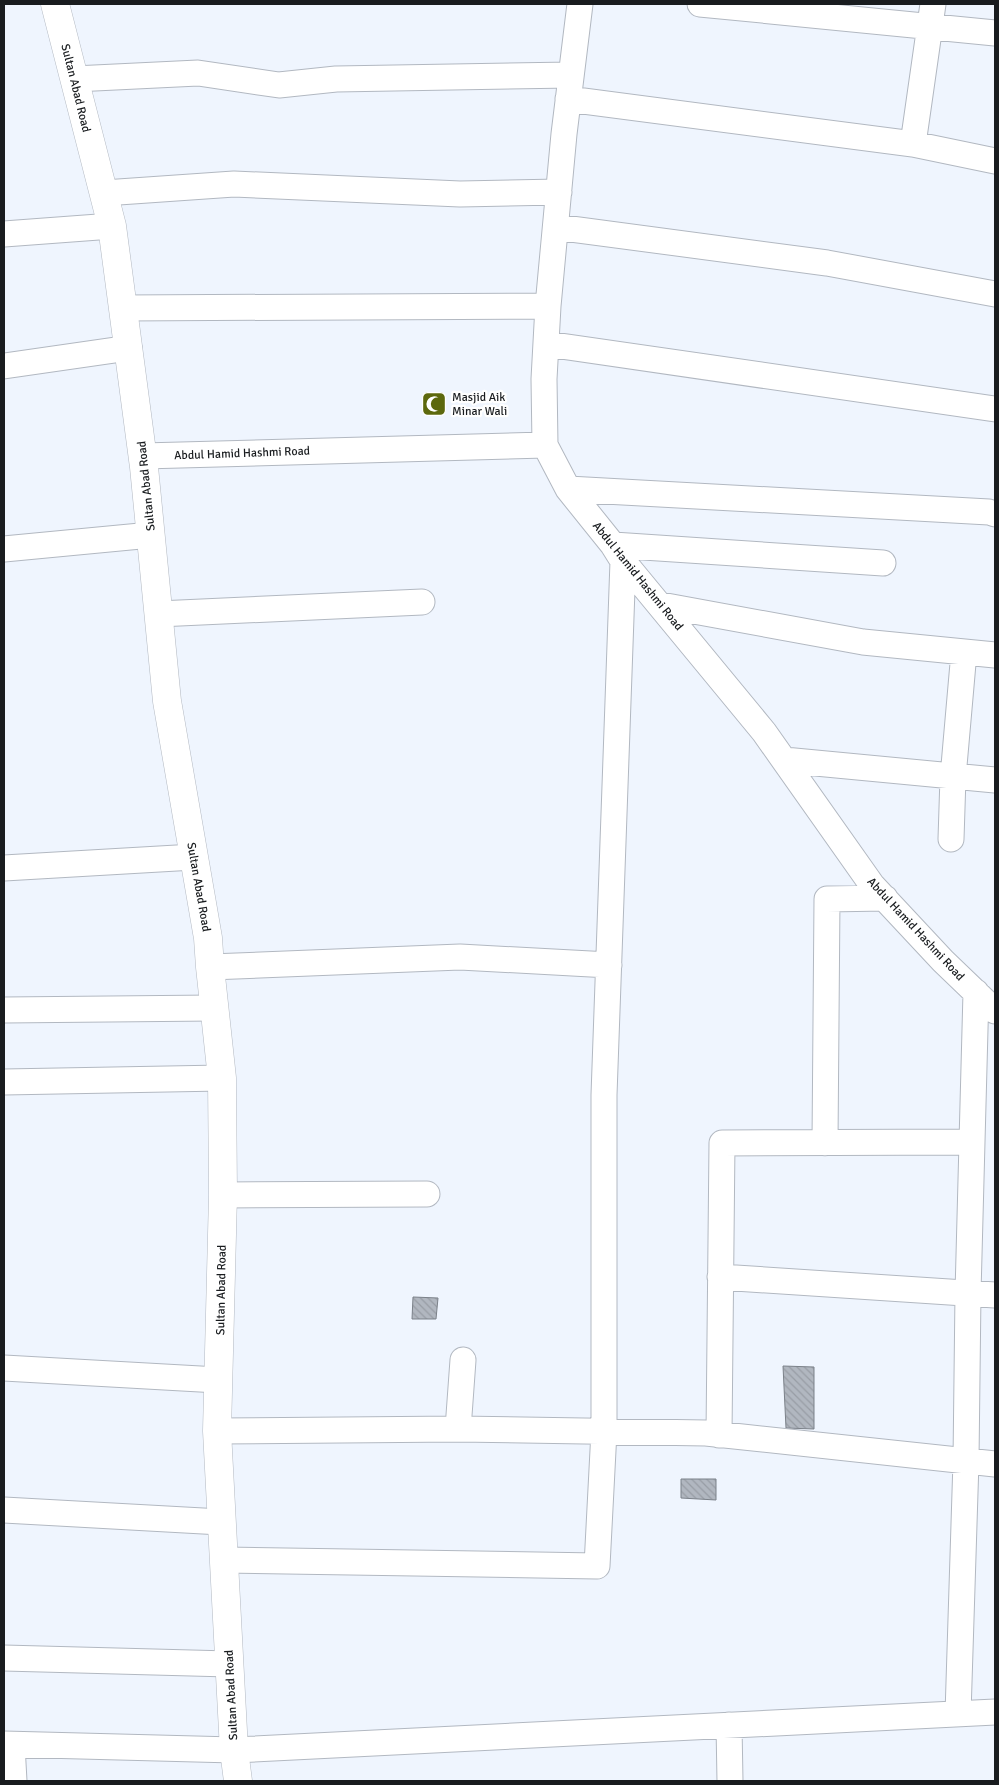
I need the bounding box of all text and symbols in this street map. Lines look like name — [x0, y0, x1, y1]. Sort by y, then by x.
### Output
street label: Sultan Abad Road — [57, 42, 94, 134]
place label: Masjid Aik Minar Wali — [452, 390, 507, 419]
mosque icon: Masjid Aik Minar Wali — [421, 391, 447, 417]
street label: Sultan Abad Road — [134, 440, 159, 532]
street label: Abdul Hamid Hashmi Road — [174, 444, 310, 463]
street label: Abdul Hamid Hashmi Road — [589, 519, 686, 634]
street label: Sultan Abad Road — [183, 841, 214, 933]
street label: Abdul Hamid Hashmi Road — [864, 875, 967, 984]
street label: Sultan Abad Road — [213, 1245, 230, 1335]
street label: Sultan Abad Road — [222, 1649, 241, 1741]

